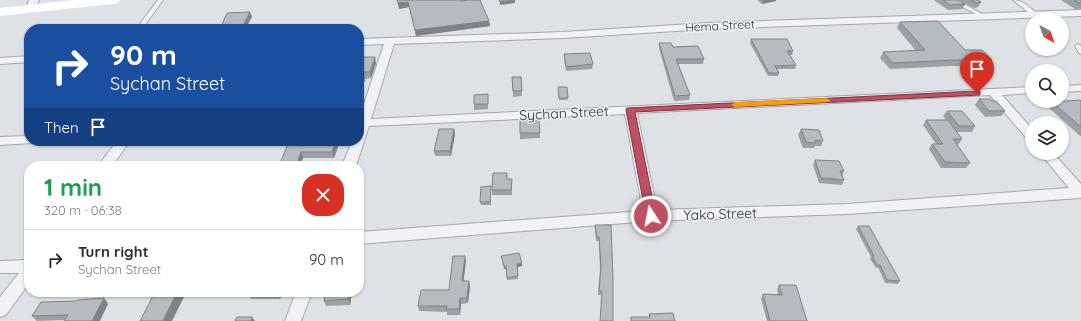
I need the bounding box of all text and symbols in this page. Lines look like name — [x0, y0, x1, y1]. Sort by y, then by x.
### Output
north arrow — [1025, 12, 1069, 56]
map controls — [1025, 12, 1069, 160]
street label: Hema Street — [685, 16, 755, 35]
text: 90 m — [110, 37, 177, 72]
icon: right — [44, 40, 96, 92]
pin — [960, 52, 994, 93]
icon: arrive — [966, 58, 988, 80]
button: search — [1025, 64, 1069, 108]
text: Sychan Street — [110, 72, 225, 95]
street label: Sychan Street — [519, 102, 609, 124]
icon: arrive — [87, 116, 109, 138]
button: layers — [1025, 116, 1069, 160]
text: Then — [44, 118, 79, 137]
text: 1 min — [44, 172, 102, 202]
button: close — [302, 174, 344, 216]
position arrow — [630, 195, 672, 237]
text: 320 m · 06:38 — [44, 202, 122, 218]
street label: Yako Street — [683, 204, 757, 224]
text: Turn right — [78, 242, 149, 261]
icon: right — [44, 249, 66, 271]
text: 90 m — [309, 250, 344, 269]
text: Sychan Street — [78, 261, 161, 277]

